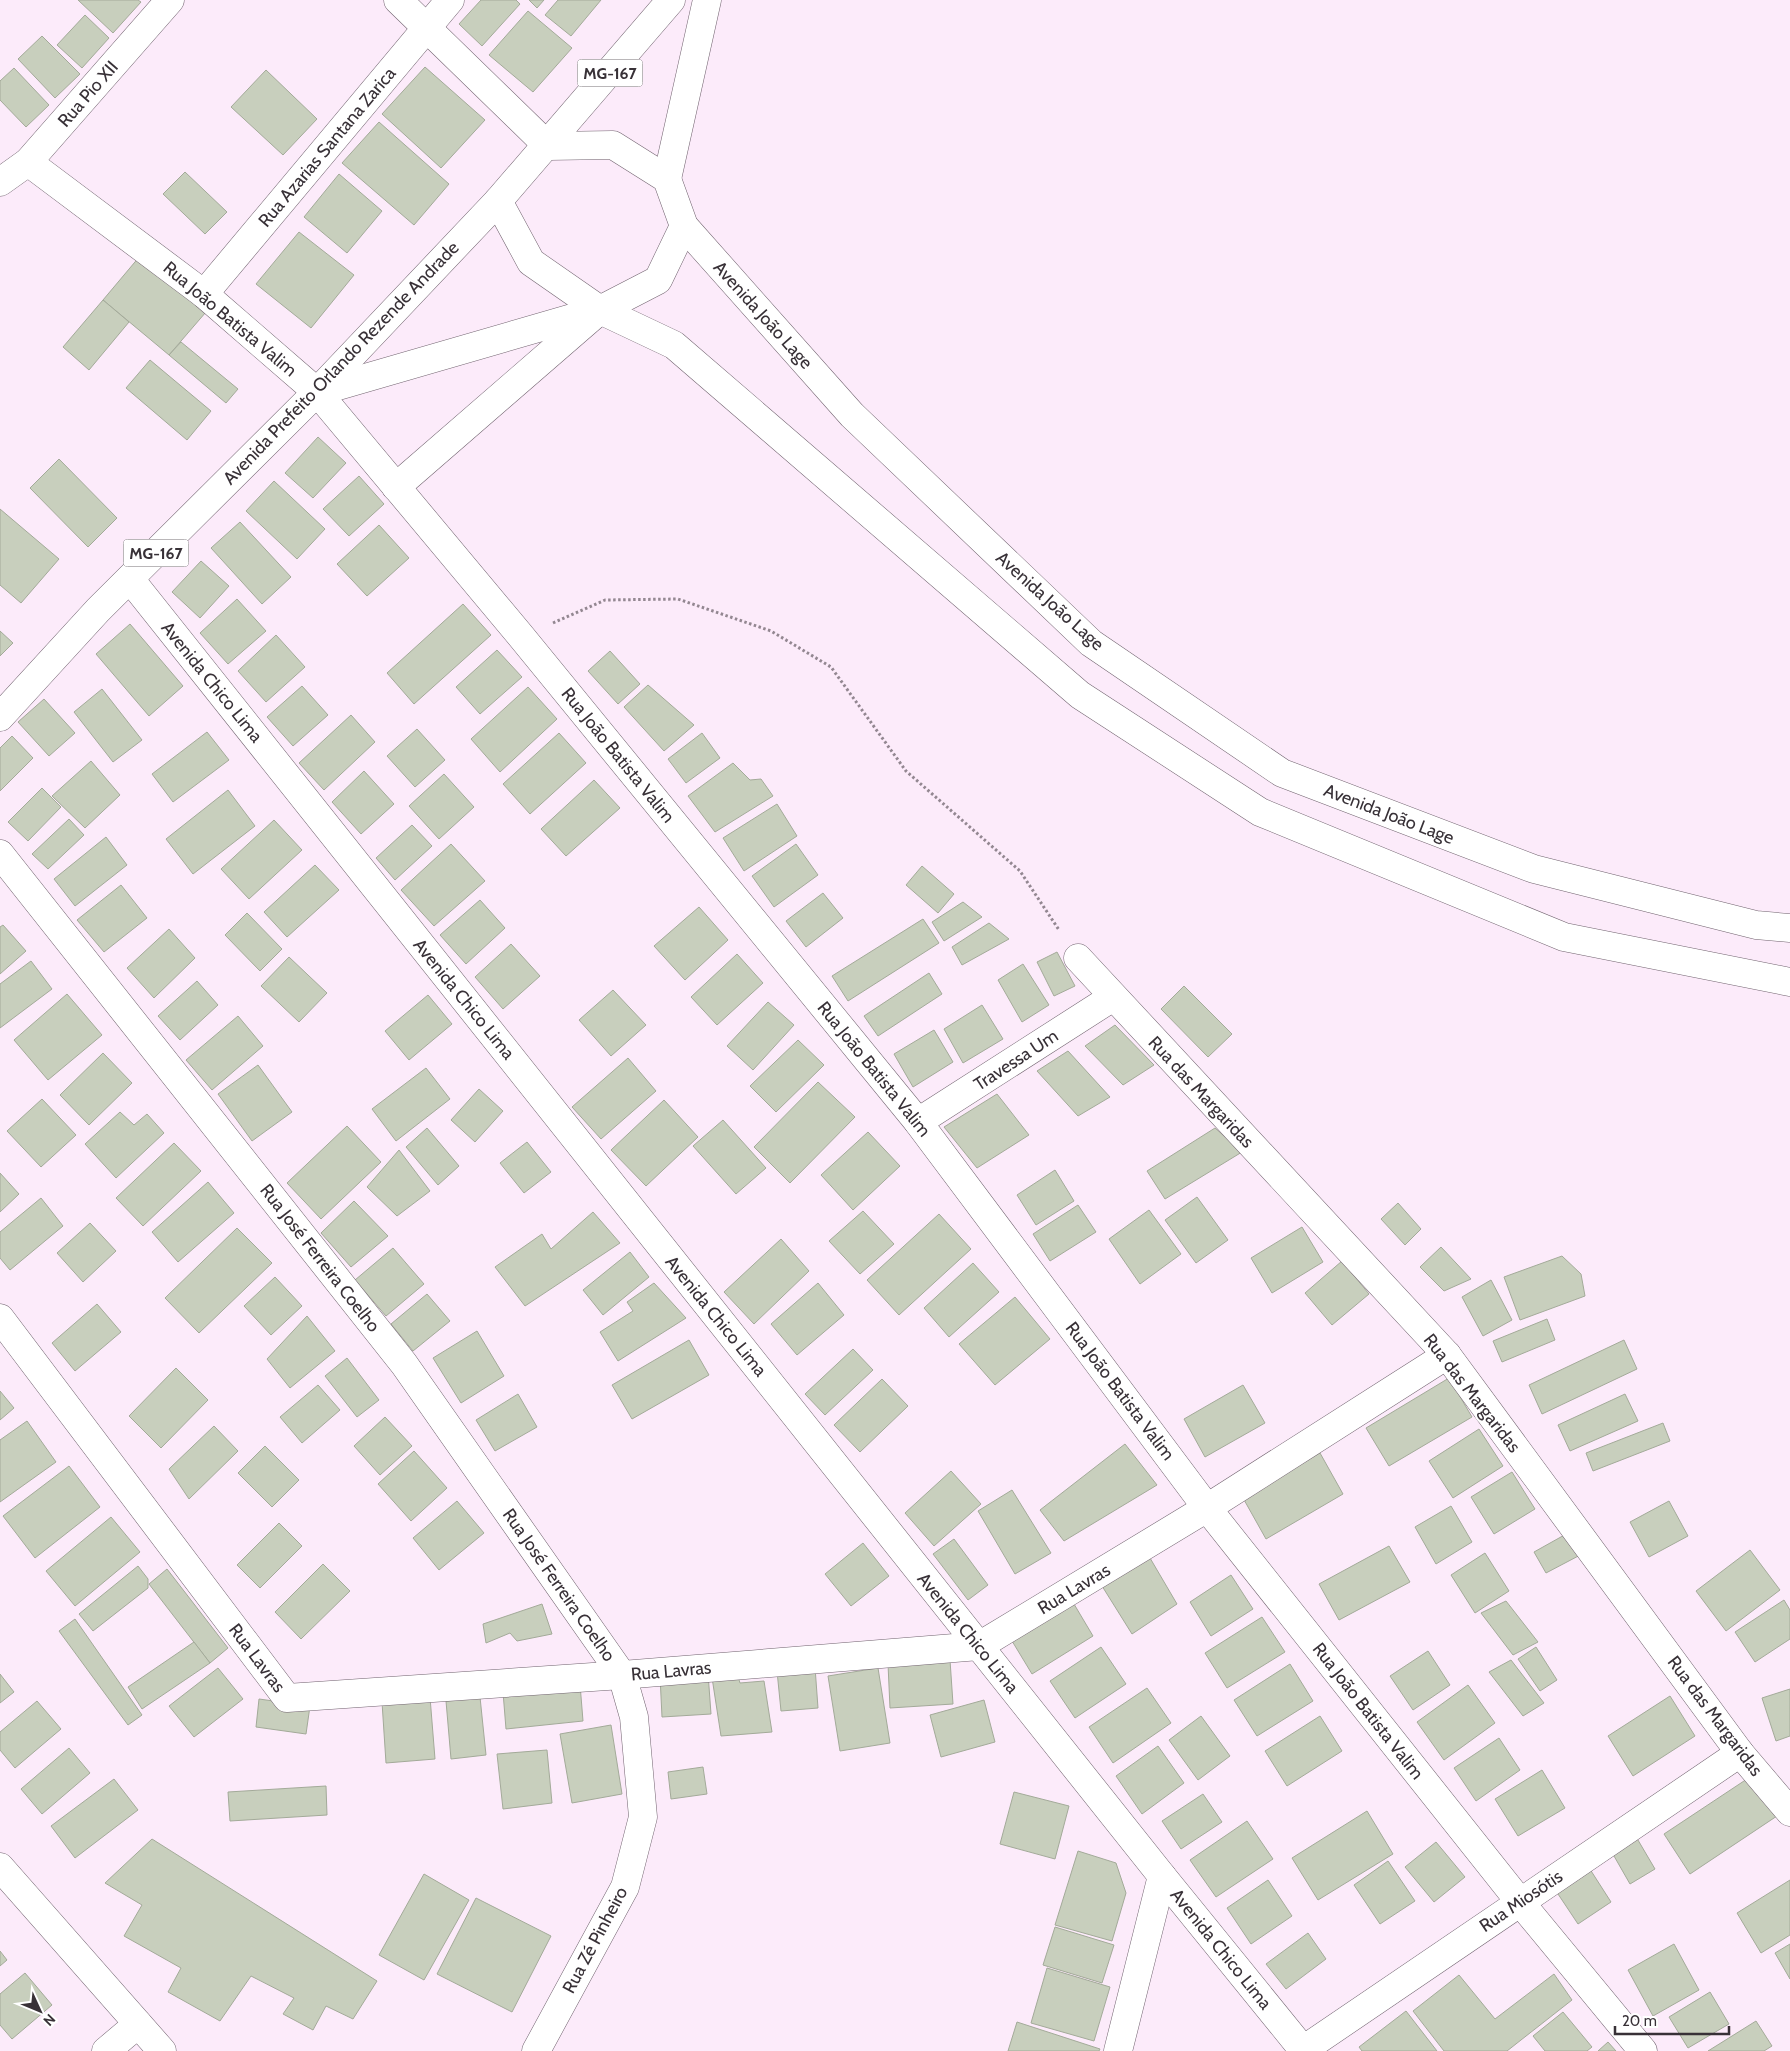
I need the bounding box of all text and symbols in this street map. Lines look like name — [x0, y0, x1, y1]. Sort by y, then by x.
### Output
street label: Rua Pio XII — [53, 56, 123, 132]
road number: MG-167 — [578, 59, 642, 86]
street label: Rua Azarias Santana Zarica — [254, 62, 401, 231]
street label: Avenida Prefeito Orlando Rezende Andrade — [218, 237, 464, 489]
street label: Rua João Batista Valim — [159, 257, 301, 381]
street label: Avenida João Lage — [709, 257, 817, 373]
road number: MG-167 — [124, 540, 188, 566]
street label: Avenida João Lage — [992, 547, 1108, 655]
street label: Avenida Chico Lima — [157, 617, 268, 747]
street label: Rua João Batista Valim — [557, 683, 679, 827]
street label: Avenida João Lage — [1321, 779, 1457, 849]
street label: Avenida Chico Lima — [409, 934, 520, 1064]
street label: Rua João Batista Valim — [813, 997, 935, 1141]
street label: Travessa Um — [970, 1025, 1062, 1095]
street label: Rua das Margaridas — [1144, 1032, 1258, 1152]
street label: Rua José Ferreira Coelho — [255, 1180, 385, 1336]
street label: Avenida Chico Lima — [661, 1251, 772, 1381]
street label: Rua João Batista Valim — [1061, 1317, 1179, 1465]
street label: Rua das Margaridas — [1419, 1329, 1525, 1457]
street label: Rua José Ferreira Coelho — [498, 1504, 620, 1666]
street label: Rua Lavras — [1034, 1559, 1114, 1619]
street label: Avenida Chico Lima — [913, 1568, 1024, 1698]
street label: Rua Lavras — [224, 1619, 290, 1697]
street label: Rua João Batista Valim — [1308, 1638, 1428, 1784]
street label: Rua das Margaridas — [1663, 1652, 1767, 1780]
street label: Rua Lavras — [630, 1657, 712, 1685]
street label: Rua Miosótis — [1475, 1865, 1567, 1937]
street label: Rua Zé Pinheiro — [558, 1883, 632, 1997]
street label: Avenida Chico Lima — [1166, 1884, 1277, 2014]
north arrow — [15, 1986, 65, 2036]
scale bar — [1615, 2004, 1729, 2036]
text: N — [39, 2010, 59, 2030]
text: 20 m — [1622, 2012, 1657, 2030]

